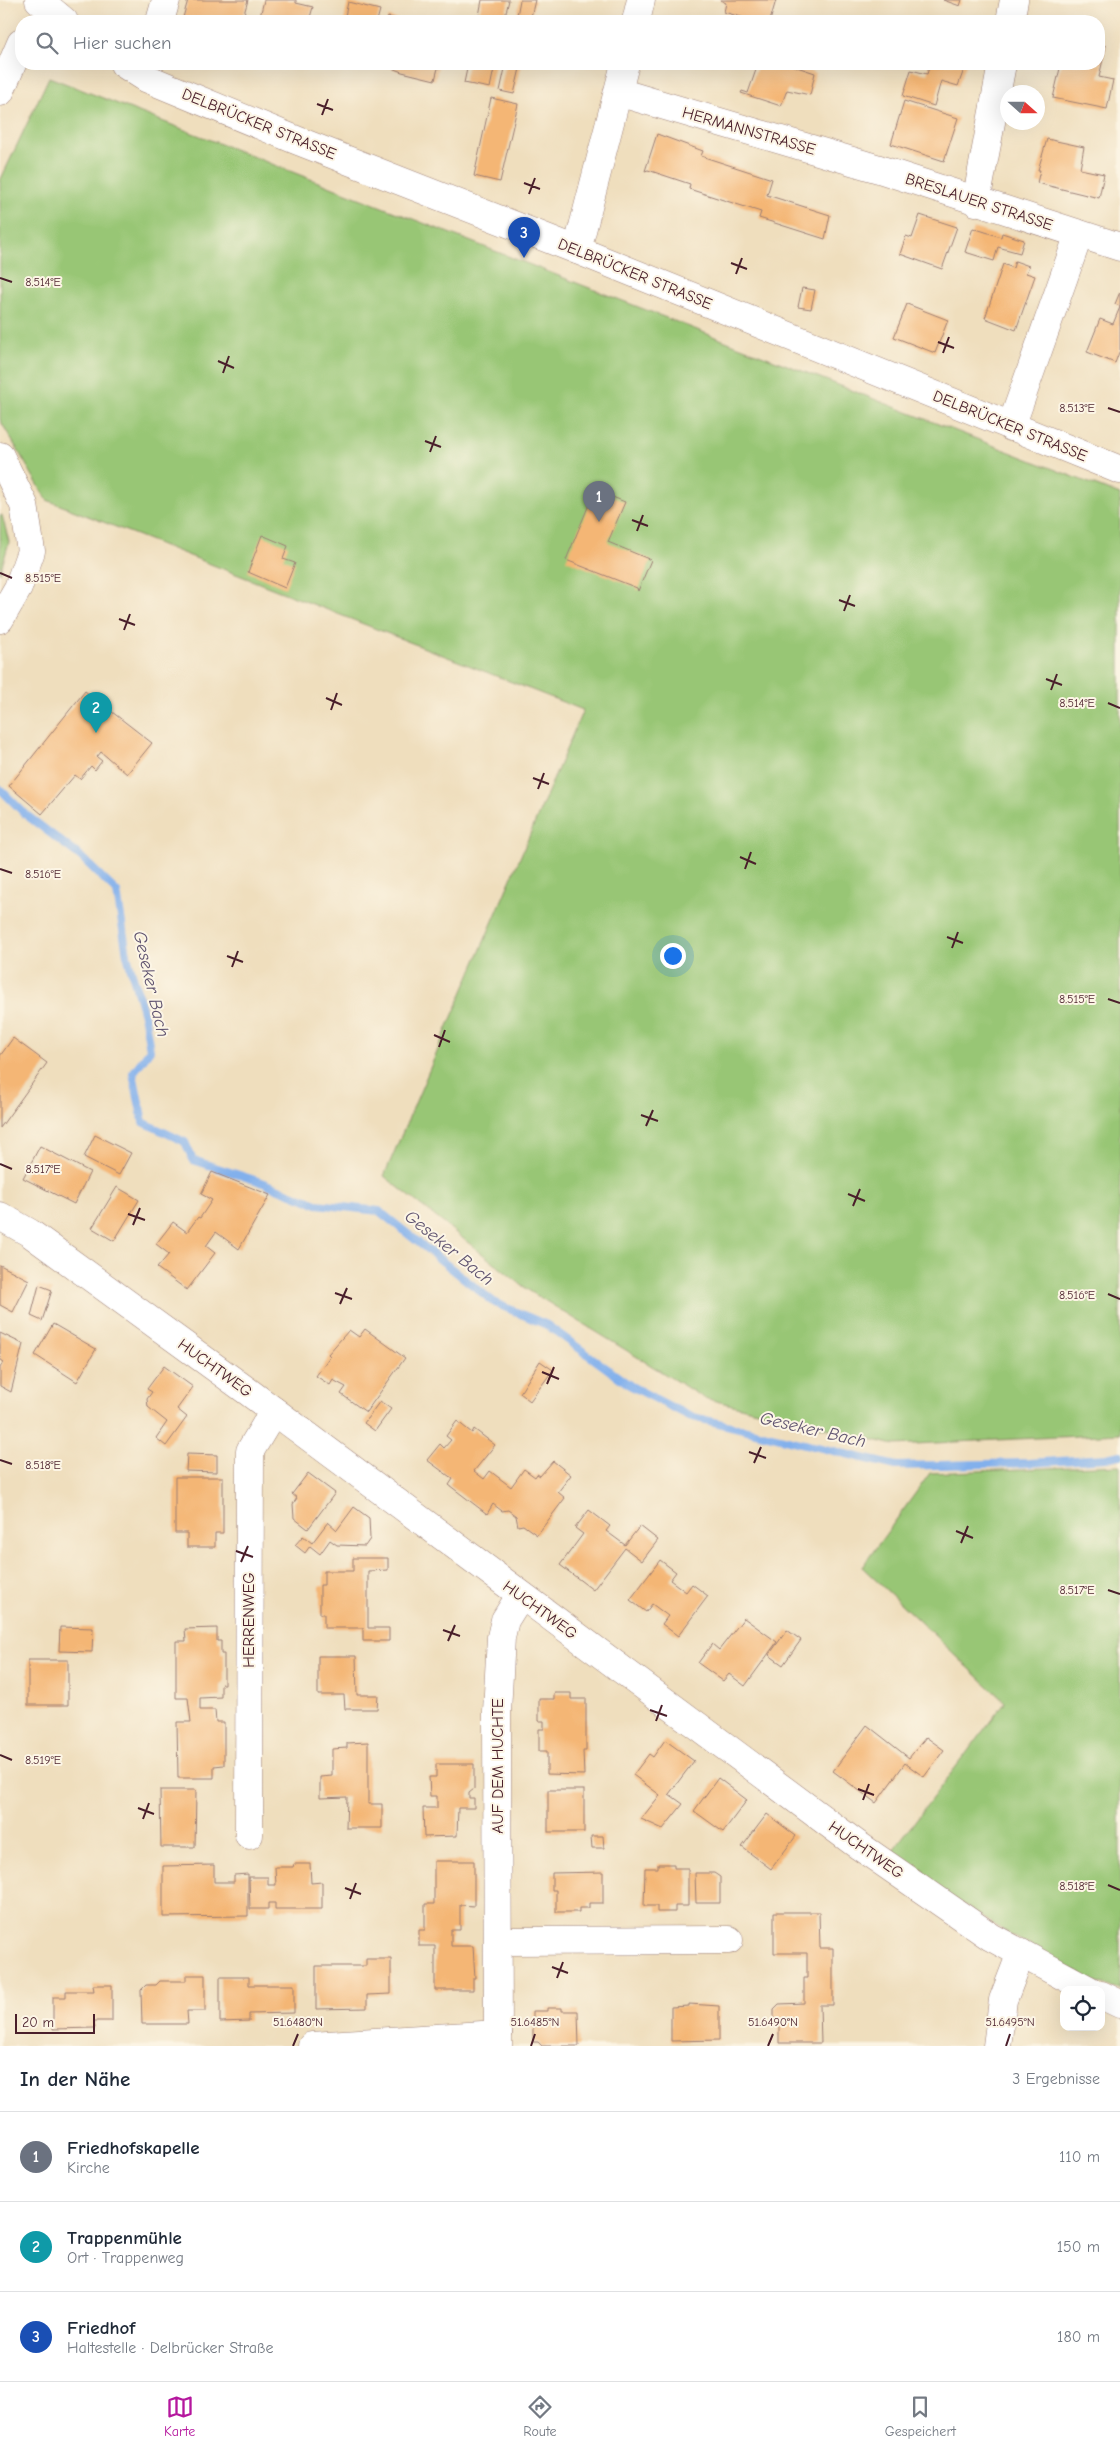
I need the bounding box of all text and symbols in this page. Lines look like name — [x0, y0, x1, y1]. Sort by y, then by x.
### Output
search box — [15, 15, 1105, 70]
icon: search — [33, 29, 61, 57]
text: Hier suchen — [73, 32, 171, 54]
street label: DELBRÜCKER STRASSE — [179, 85, 339, 163]
north arrow — [1000, 85, 1045, 130]
street label: HERMANNSTRASSE — [680, 103, 818, 159]
street label: BRESLAUER STRASSE — [903, 170, 1055, 234]
pin: 3 — [508, 217, 540, 258]
street label: DELBRÜCKER STRASSE — [555, 235, 715, 313]
text: 8.514°E — [25, 275, 61, 289]
street label: DELBRÜCKER STRASSE — [930, 387, 1090, 465]
text: 8.513°E — [1059, 401, 1095, 415]
pin: 1 — [583, 481, 615, 522]
text: 8.515°E — [25, 571, 61, 585]
pin: 2 — [80, 692, 112, 733]
text: 8.514°E — [1059, 696, 1095, 710]
text: 8.516°E — [25, 867, 61, 881]
water label: Geseker Bach — [129, 929, 173, 1039]
your location — [660, 943, 686, 969]
text: 8.515°E — [1059, 992, 1095, 1006]
text: 8.517°E — [25, 1162, 61, 1176]
water label: Geseker Bach — [400, 1206, 498, 1290]
text: 8.516°E — [1059, 1288, 1095, 1302]
street label: HUCHTWEG — [174, 1335, 256, 1401]
water label: Geseker Bach — [758, 1408, 868, 1452]
text: 8.518°E — [25, 1458, 61, 1472]
street label: HERRENWEG — [240, 1572, 258, 1668]
street label: HUCHTWEG — [499, 1577, 581, 1643]
text: 8.517°E — [1059, 1583, 1095, 1597]
street label: AUF DEM HUCHTE — [489, 1698, 507, 1834]
text: 8.519°E — [25, 1753, 61, 1767]
street label: HUCHTWEG — [825, 1818, 907, 1882]
text: 8.518°E — [1059, 1879, 1095, 1893]
map controls — [1060, 1986, 1105, 2031]
button: locate — [1060, 1986, 1105, 2031]
scale bar — [15, 2011, 95, 2034]
text: 20 m — [22, 2014, 54, 2031]
text: 51.6480°N — [273, 2015, 323, 2029]
text: 51.6485°N — [511, 2015, 559, 2029]
text: 51.6490°N — [748, 2015, 798, 2029]
text: 51.6495°N — [985, 2015, 1035, 2029]
text: In der Nähe — [20, 2067, 130, 2091]
text: 3 Ergebnisse — [1012, 2070, 1100, 2088]
text: Friedhofskapelle — [67, 2137, 200, 2159]
text: 1 — [33, 2148, 39, 2166]
text: 110 m — [1059, 2148, 1100, 2166]
text: Kirche — [67, 2159, 110, 2177]
text: Trappenmühle — [67, 2227, 182, 2249]
text: 2 — [32, 2238, 40, 2256]
text: 150 m — [1057, 2238, 1100, 2256]
text: Ort · Trappenweg — [67, 2249, 184, 2267]
text: Friedhof — [67, 2317, 135, 2339]
text: 3 — [32, 2328, 40, 2346]
text: 180 m — [1057, 2328, 1100, 2346]
text: Haltestelle · Delbrücker Straße — [67, 2339, 273, 2357]
tab: Karte — [164, 2393, 195, 2440]
tab: Route — [523, 2393, 557, 2440]
tab: Gespeichert — [885, 2393, 956, 2440]

